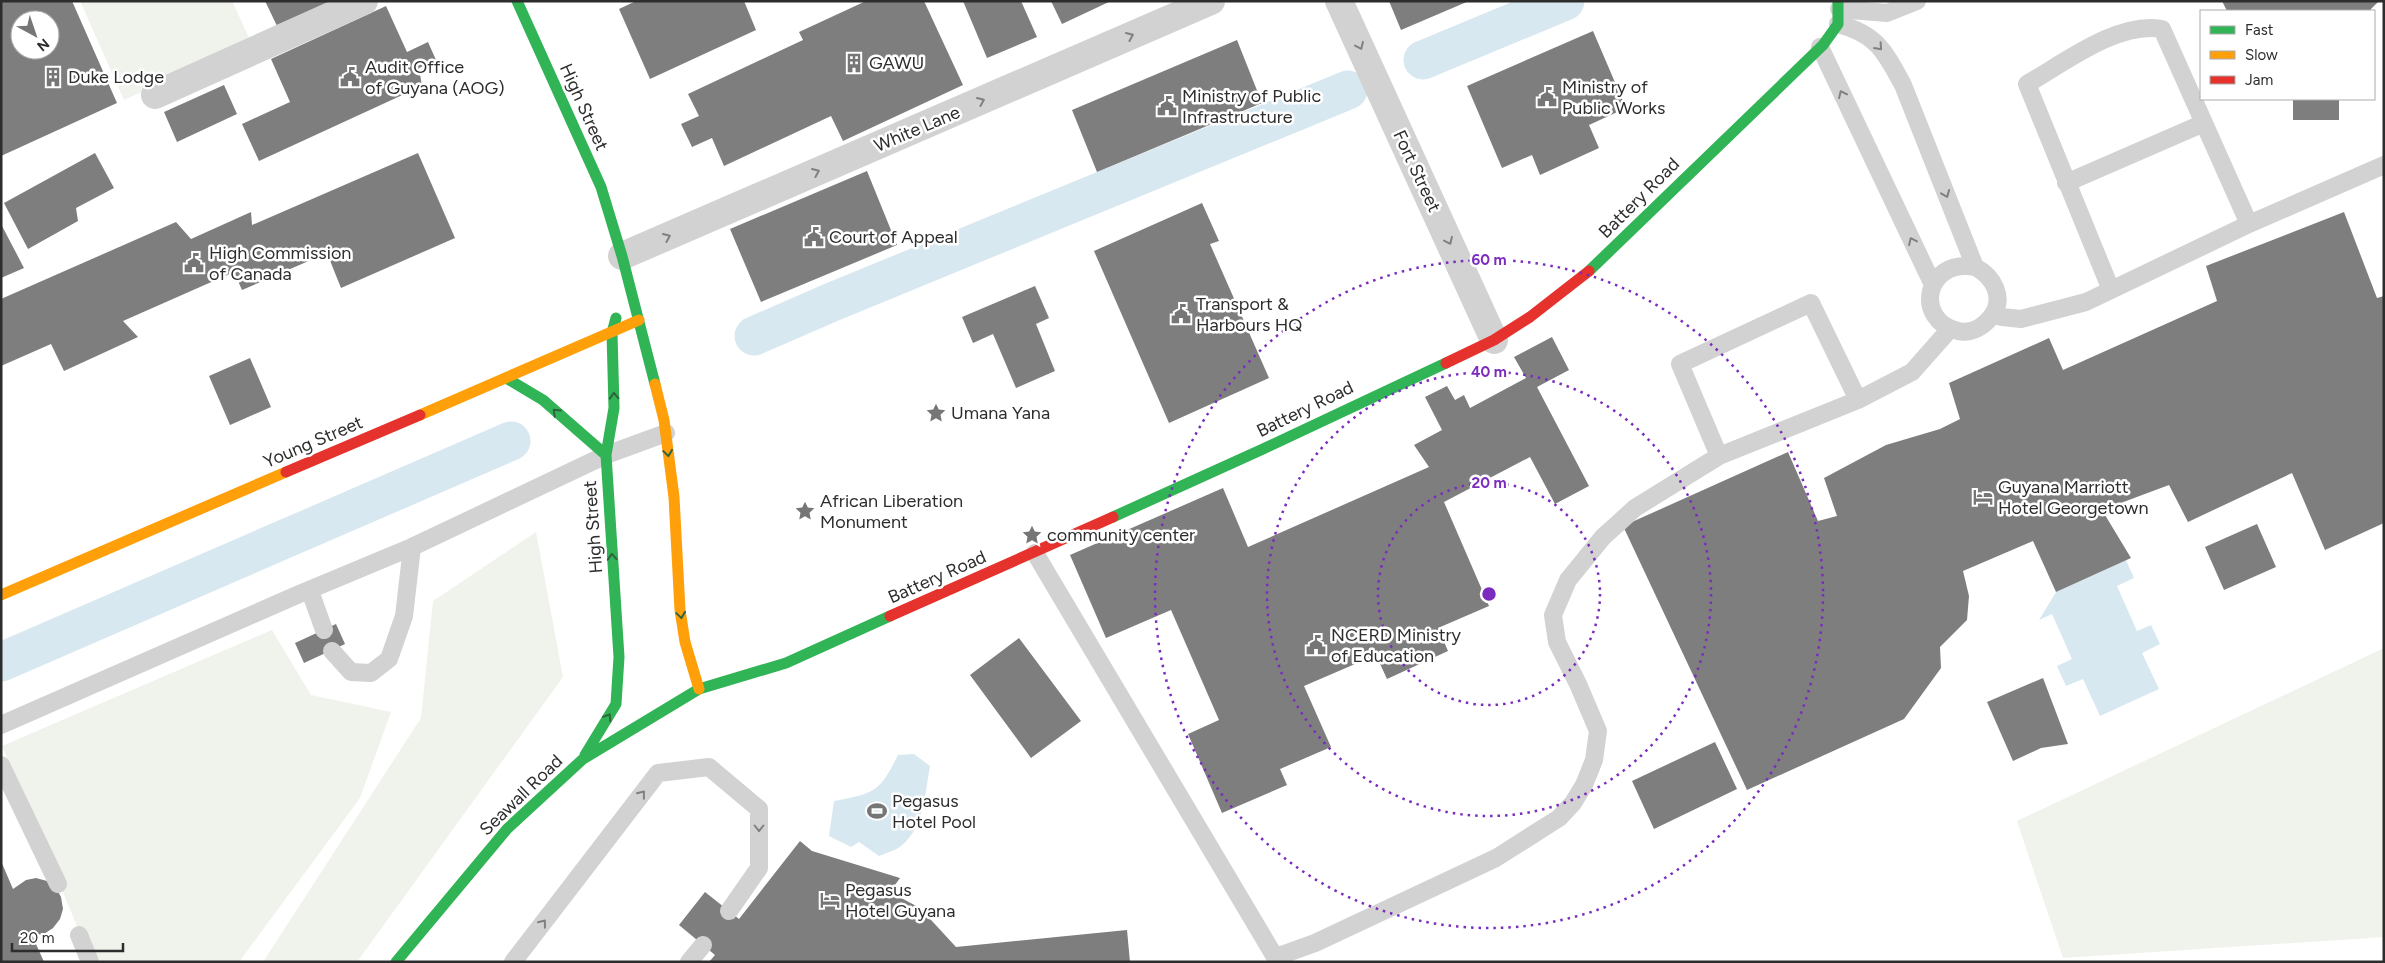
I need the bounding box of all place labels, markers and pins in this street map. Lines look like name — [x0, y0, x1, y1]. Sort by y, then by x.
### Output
building icon: GAWU — [843, 52, 865, 74]
place label: GAWU — [869, 52, 924, 74]
place label: Audit Office of Guyana (AOG) — [365, 56, 504, 99]
building icon: Duke Lodge — [42, 66, 64, 88]
place label: Duke Lodge — [68, 66, 164, 88]
public building icon: Audit Office of Guyana (AOG) — [339, 66, 361, 88]
place label: Ministry of Public Works — [1562, 76, 1665, 119]
place label: Ministry of Public Infrastructure — [1182, 85, 1321, 128]
public building icon: Ministry of Public Works — [1536, 86, 1558, 108]
public building icon: Ministry of Public Infrastructure — [1156, 95, 1178, 117]
public building icon: Court of Appeal — [803, 226, 825, 248]
place label: Court of Appeal — [829, 226, 958, 248]
place label: High Commission of Canada — [209, 242, 351, 285]
public building icon: High Commission of Canada — [183, 252, 205, 274]
place label: Transport & Harbours HQ — [1196, 293, 1302, 336]
public building icon: Transport & Harbours HQ — [1170, 303, 1192, 325]
place icon: Umana Yana — [925, 402, 947, 424]
place label: Umana Yana — [951, 402, 1050, 424]
place label: Guyana Marriott Hotel Georgetown — [1998, 476, 2149, 519]
hotel icon: Guyana Marriott Hotel Georgetown — [1972, 486, 1994, 508]
place label: African Liberation Monument — [820, 490, 963, 533]
place icon: African Liberation Monument — [794, 500, 816, 522]
place icon: community center — [1021, 524, 1043, 546]
place label: community center — [1047, 524, 1195, 546]
centre of rings — [1480, 585, 1498, 603]
place label: NCERD Ministry of Education — [1331, 624, 1462, 667]
public building icon: NCERD Ministry of Education — [1305, 634, 1327, 656]
place label: Pegasus Hotel Pool — [892, 790, 976, 833]
sports icon: Pegasus Hotel Pool — [866, 800, 888, 822]
place label: Pegasus Hotel Guyana — [845, 879, 955, 922]
hotel icon: Pegasus Hotel Guyana — [819, 889, 841, 911]

